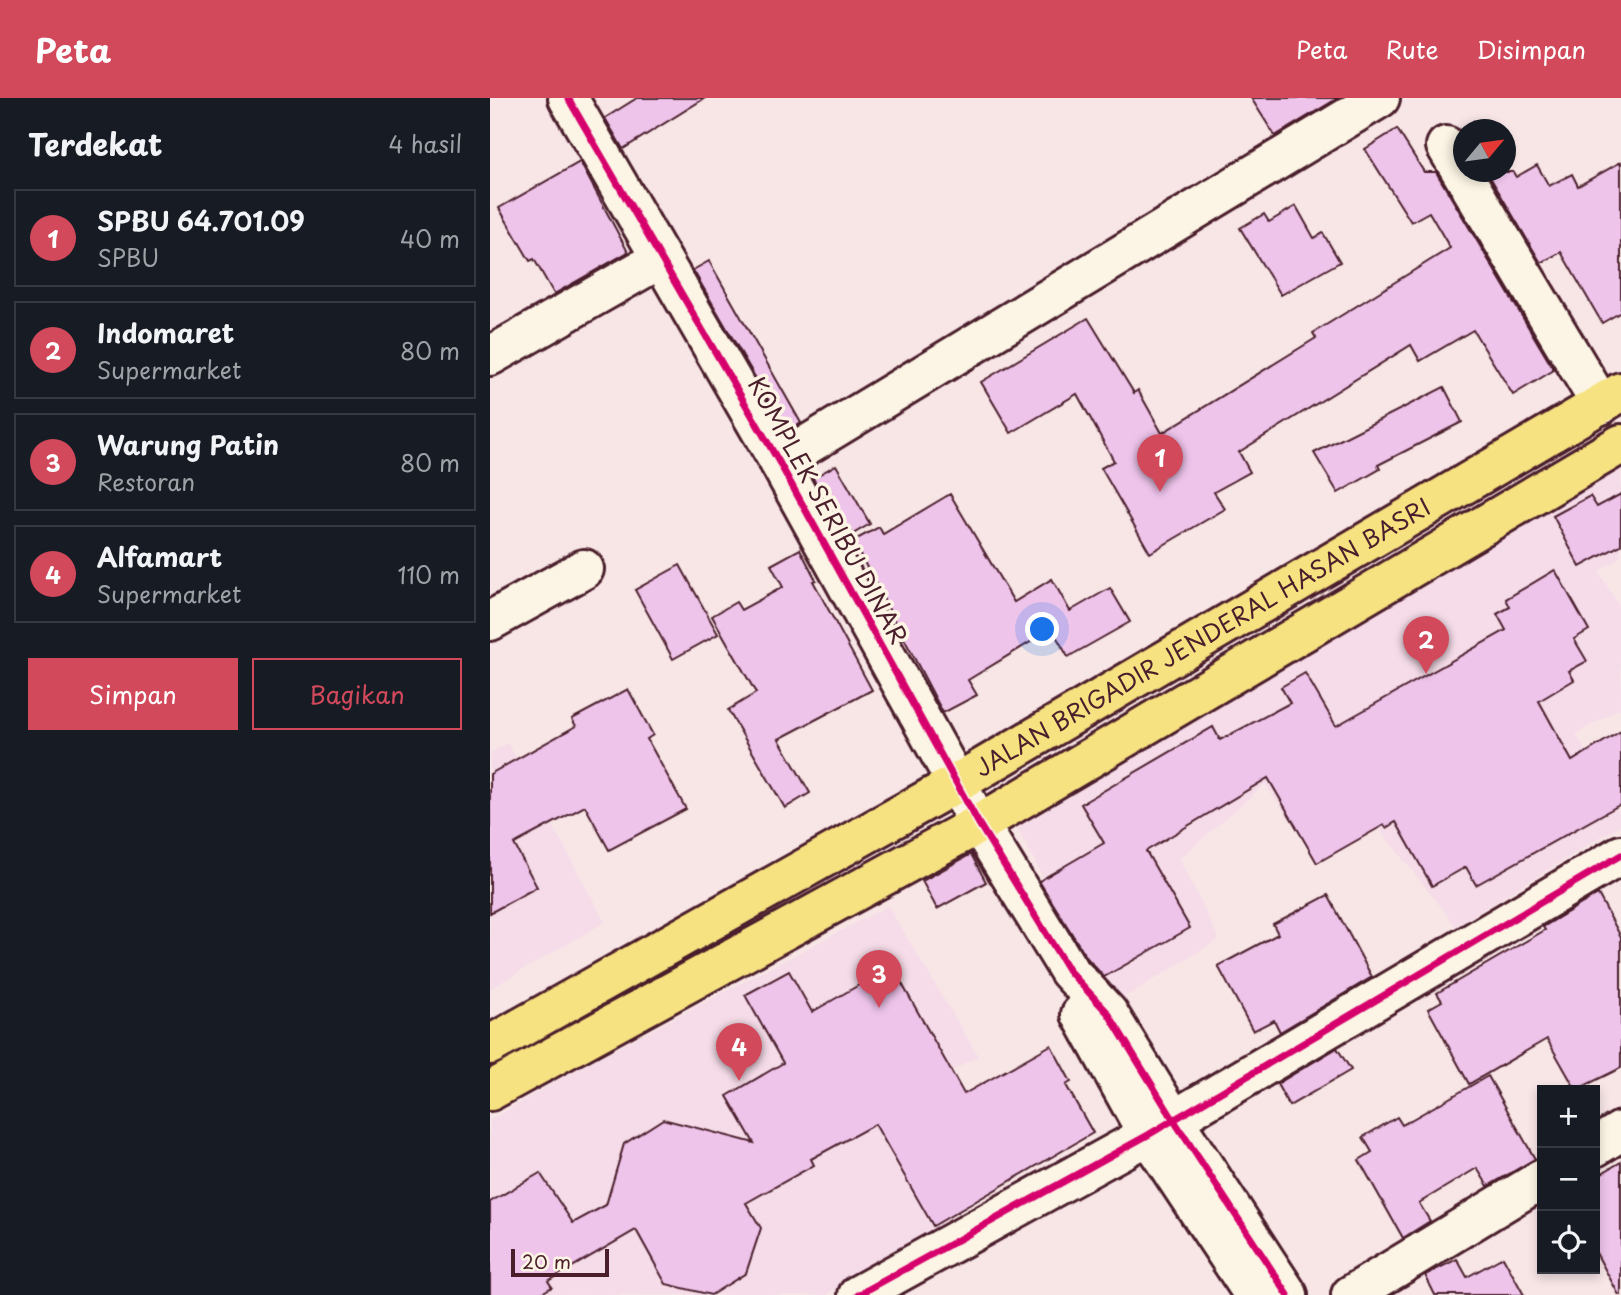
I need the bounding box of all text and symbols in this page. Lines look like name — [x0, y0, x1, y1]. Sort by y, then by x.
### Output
text: Peta — [35, 24, 111, 74]
text: Peta — [1296, 31, 1348, 67]
text: Rute — [1386, 31, 1438, 67]
text: Disimpan — [1476, 31, 1586, 67]
north arrow — [1453, 119, 1516, 182]
text: Terdekat — [28, 121, 163, 166]
text: 4 hasil — [388, 126, 462, 161]
text: SPBU 64.701.09 — [97, 201, 305, 240]
text: 1 — [48, 221, 59, 256]
text: 40 m — [400, 221, 460, 256]
text: SPBU — [97, 240, 159, 275]
text: Indomaret — [97, 313, 234, 352]
text: 2 — [45, 333, 61, 368]
text: 80 m — [400, 333, 460, 368]
text: Supermarket — [97, 352, 241, 387]
street label: KOMPLEK SERIBU DINAR — [740, 370, 917, 650]
text: Warung Patin — [97, 425, 279, 464]
pin: 1 — [1137, 434, 1183, 492]
text: 3 — [45, 445, 61, 480]
text: 80 m — [400, 445, 460, 480]
text: Restoran — [97, 464, 195, 499]
street label: JALAN BRIGADIR JENDERAL HASAN BASRI — [967, 488, 1437, 785]
text: Alfamart — [97, 537, 222, 576]
text: 4 — [45, 557, 61, 592]
text: 110 m — [398, 557, 460, 592]
text: Supermarket — [97, 576, 241, 611]
your location — [1025, 612, 1059, 646]
pin: 2 — [1403, 616, 1449, 674]
button: Simpan — [28, 658, 238, 730]
button: Bagikan — [252, 658, 462, 730]
pin: 3 — [856, 950, 902, 1008]
pin: 4 — [716, 1023, 762, 1081]
map controls — [1537, 1085, 1600, 1274]
button: + — [1537, 1085, 1600, 1148]
button: − — [1537, 1148, 1600, 1211]
button: locate — [1537, 1211, 1600, 1274]
scale bar — [511, 1246, 609, 1278]
text: 20 m — [522, 1247, 571, 1275]

